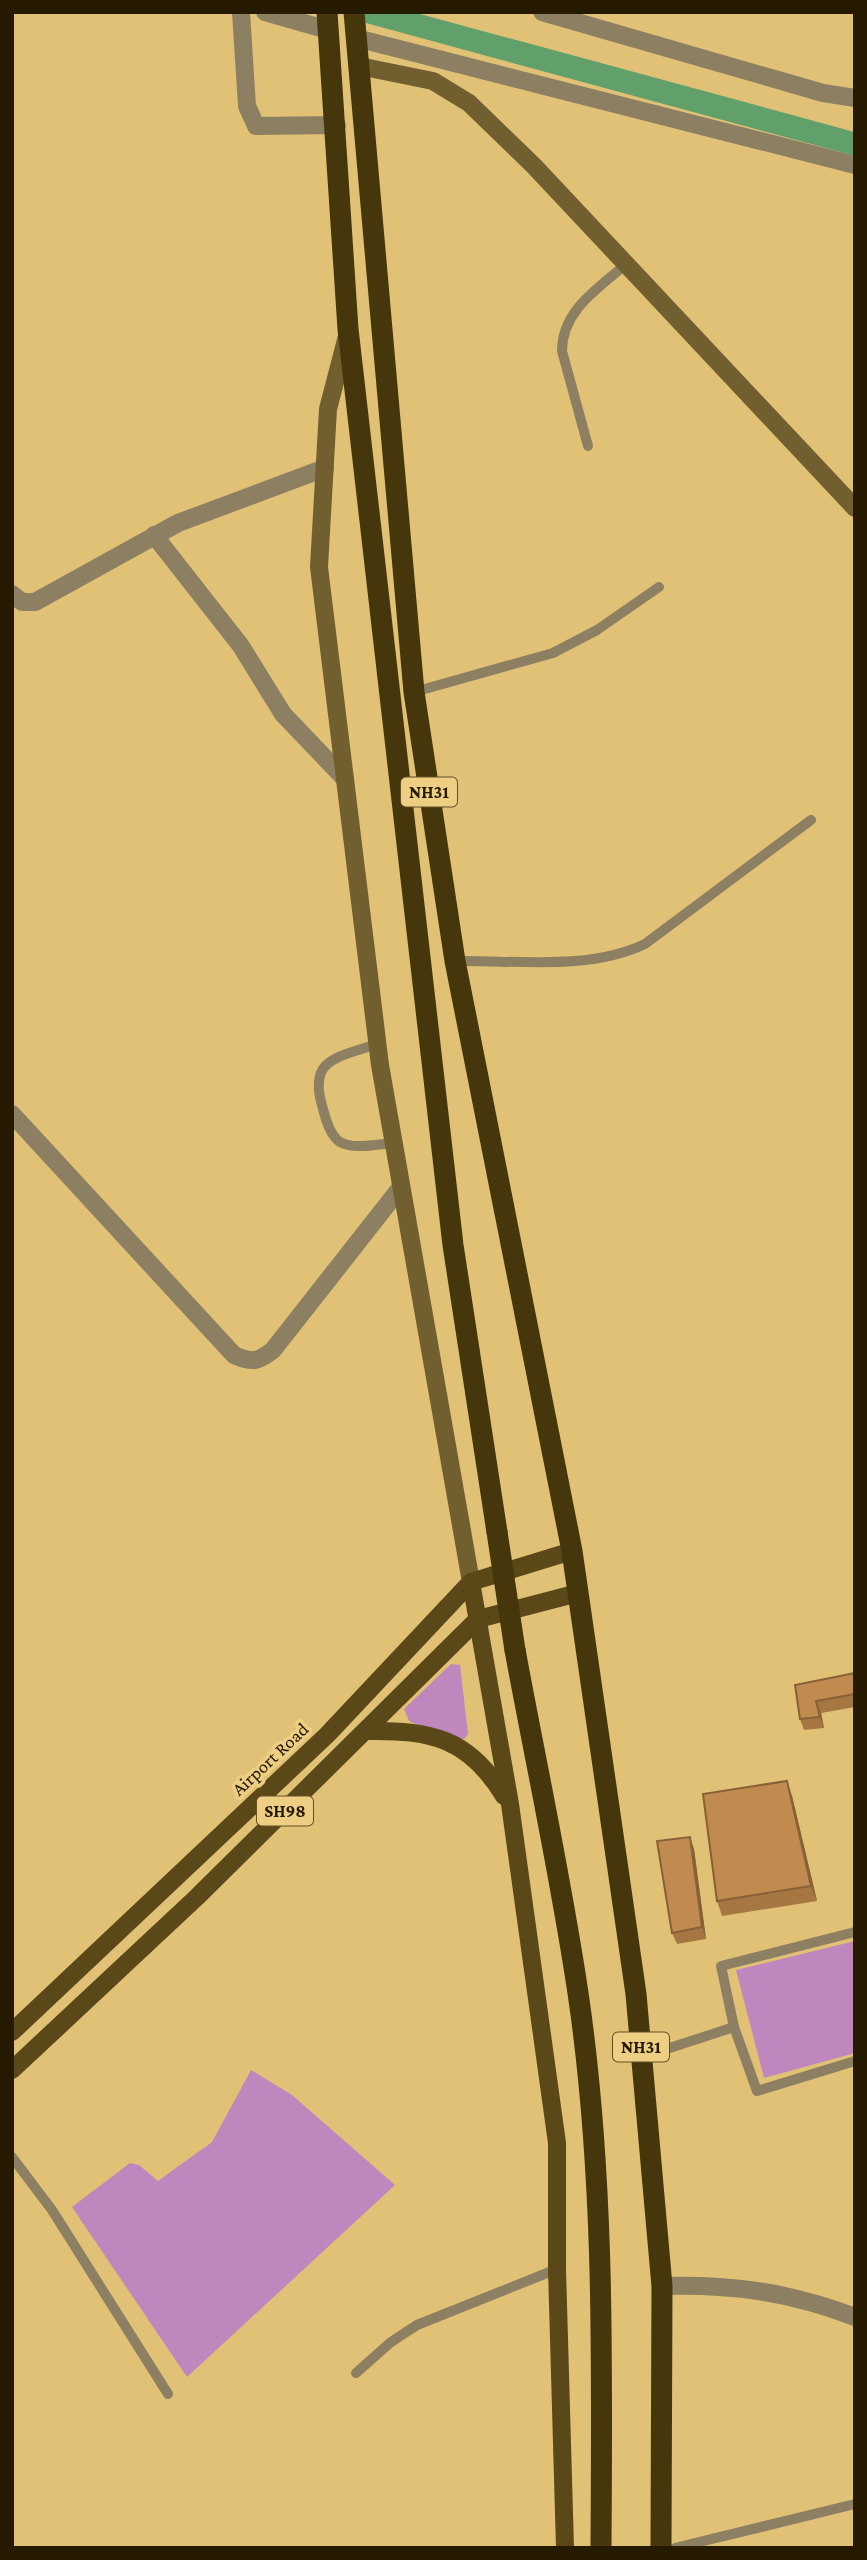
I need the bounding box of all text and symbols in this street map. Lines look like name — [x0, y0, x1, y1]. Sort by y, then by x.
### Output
road number: NH31 — [401, 778, 457, 806]
street label: Airport Road — [227, 1718, 313, 1800]
road number: SH98 — [257, 1797, 313, 1826]
road number: NH31 — [613, 2033, 669, 2062]

